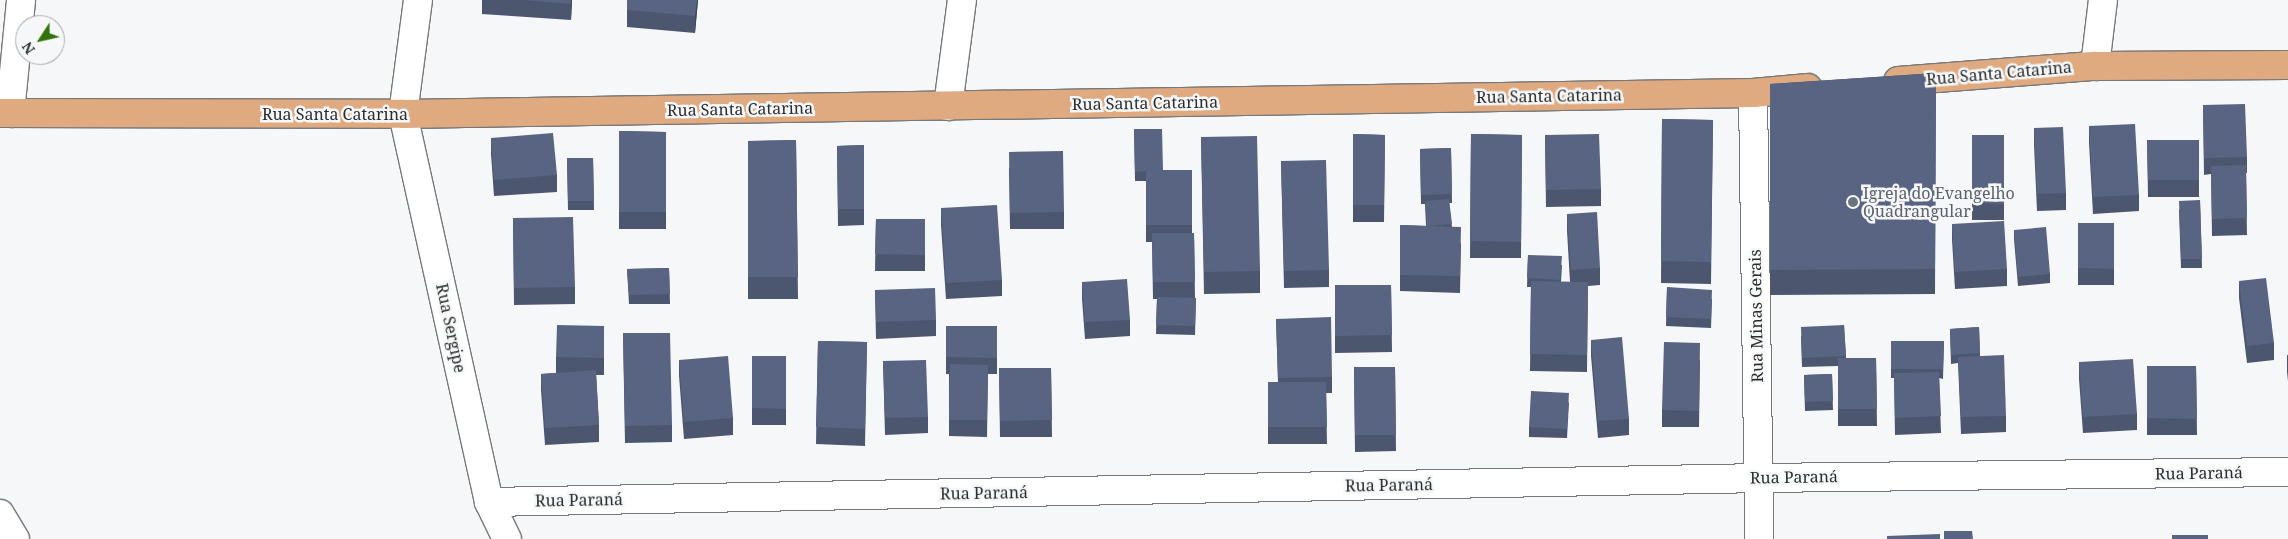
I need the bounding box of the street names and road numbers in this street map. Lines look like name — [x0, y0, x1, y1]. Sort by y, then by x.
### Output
street label: Rua Santa Catarina — [1925, 57, 2073, 89]
street label: Rua Santa Catarina — [1476, 85, 1622, 107]
street label: Rua Santa Catarina — [1072, 92, 1218, 114]
street label: Rua Santa Catarina — [667, 98, 813, 120]
street label: Rua Santa Catarina — [262, 104, 408, 124]
street label: Rua Minas Gerais — [1745, 249, 1767, 383]
street label: Rua Sergipe — [432, 282, 470, 374]
street label: Rua Paraná — [2155, 463, 2243, 483]
street label: Rua Paraná — [1750, 467, 1838, 487]
street label: Rua Paraná — [1345, 475, 1433, 495]
street label: Rua Paraná — [940, 483, 1028, 503]
street label: Rua Paraná — [535, 490, 623, 510]

